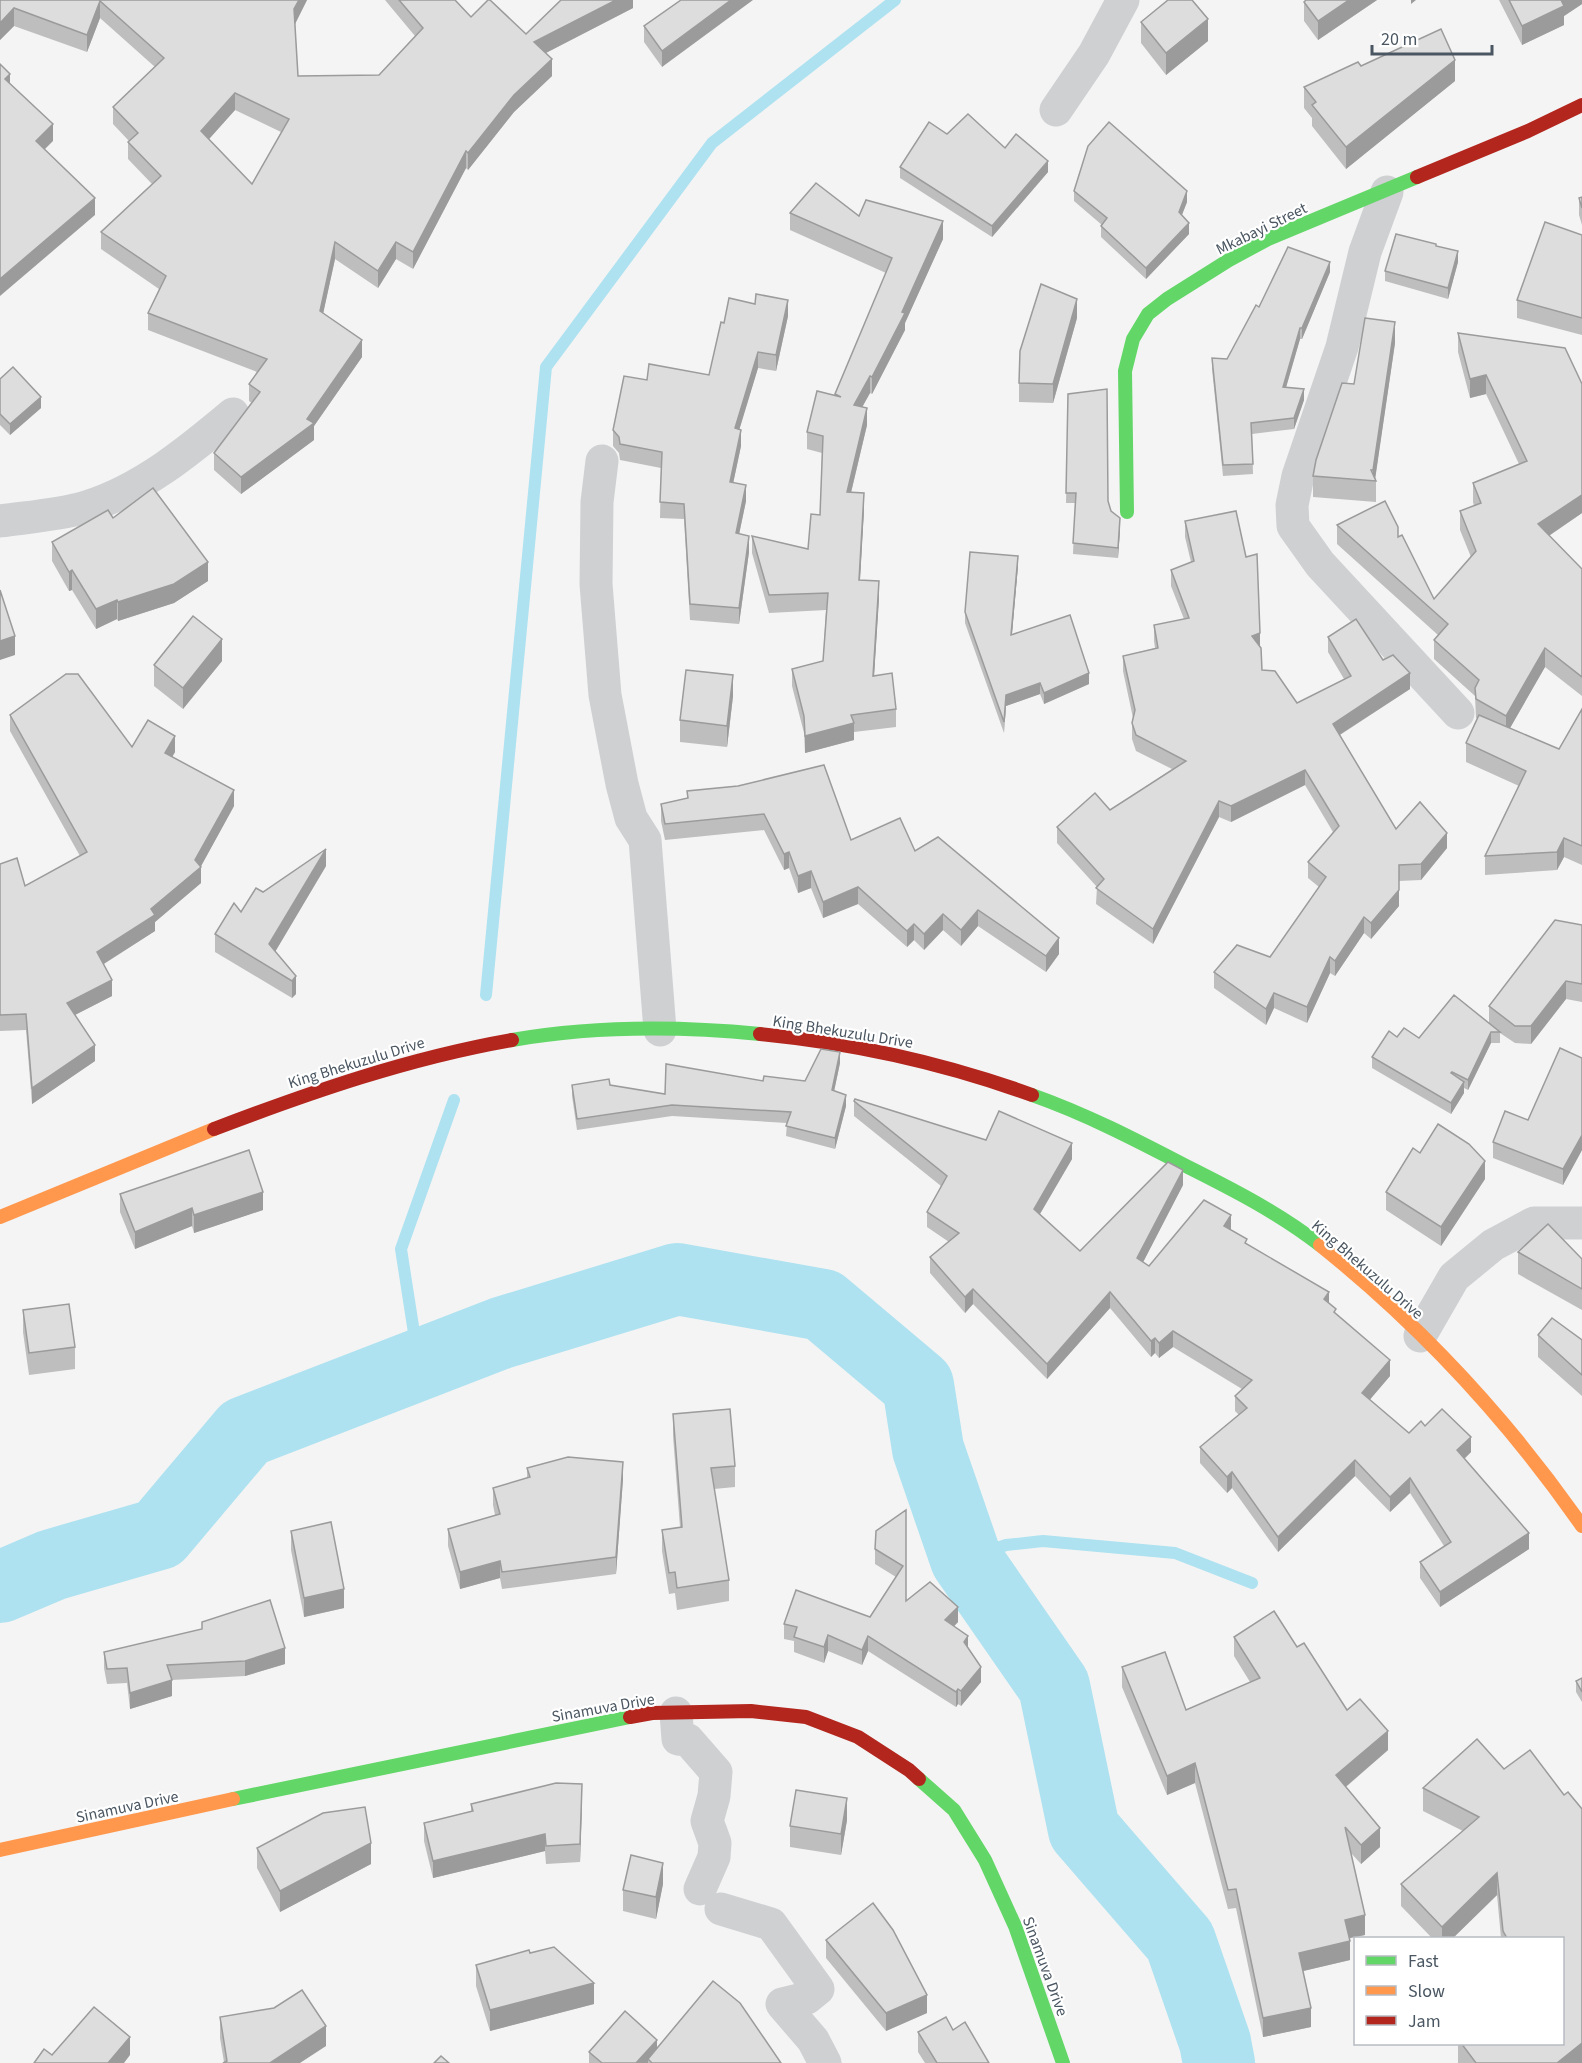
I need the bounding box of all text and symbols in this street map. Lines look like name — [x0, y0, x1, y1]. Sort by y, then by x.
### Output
scale bar — [1372, 18, 1492, 56]
text: 20 m — [1381, 27, 1417, 52]
street label: Mkabayi Street — [1212, 197, 1311, 260]
street label: King Bhekuzulu Drive — [771, 1010, 915, 1054]
street label: King Bhekuzulu Drive — [285, 1032, 427, 1094]
street label: King Bhekuzulu Drive — [1307, 1215, 1428, 1325]
street label: Sinamuva Drive — [550, 1688, 657, 1728]
street label: Sinamuva Drive — [74, 1785, 181, 1829]
street label: Sinamuva Drive — [1017, 1914, 1073, 2019]
legend — [1354, 1937, 1564, 2045]
text: Fast — [1408, 1949, 1439, 1974]
text: Slow — [1408, 1979, 1445, 2004]
text: Jam — [1408, 2009, 1441, 2034]

